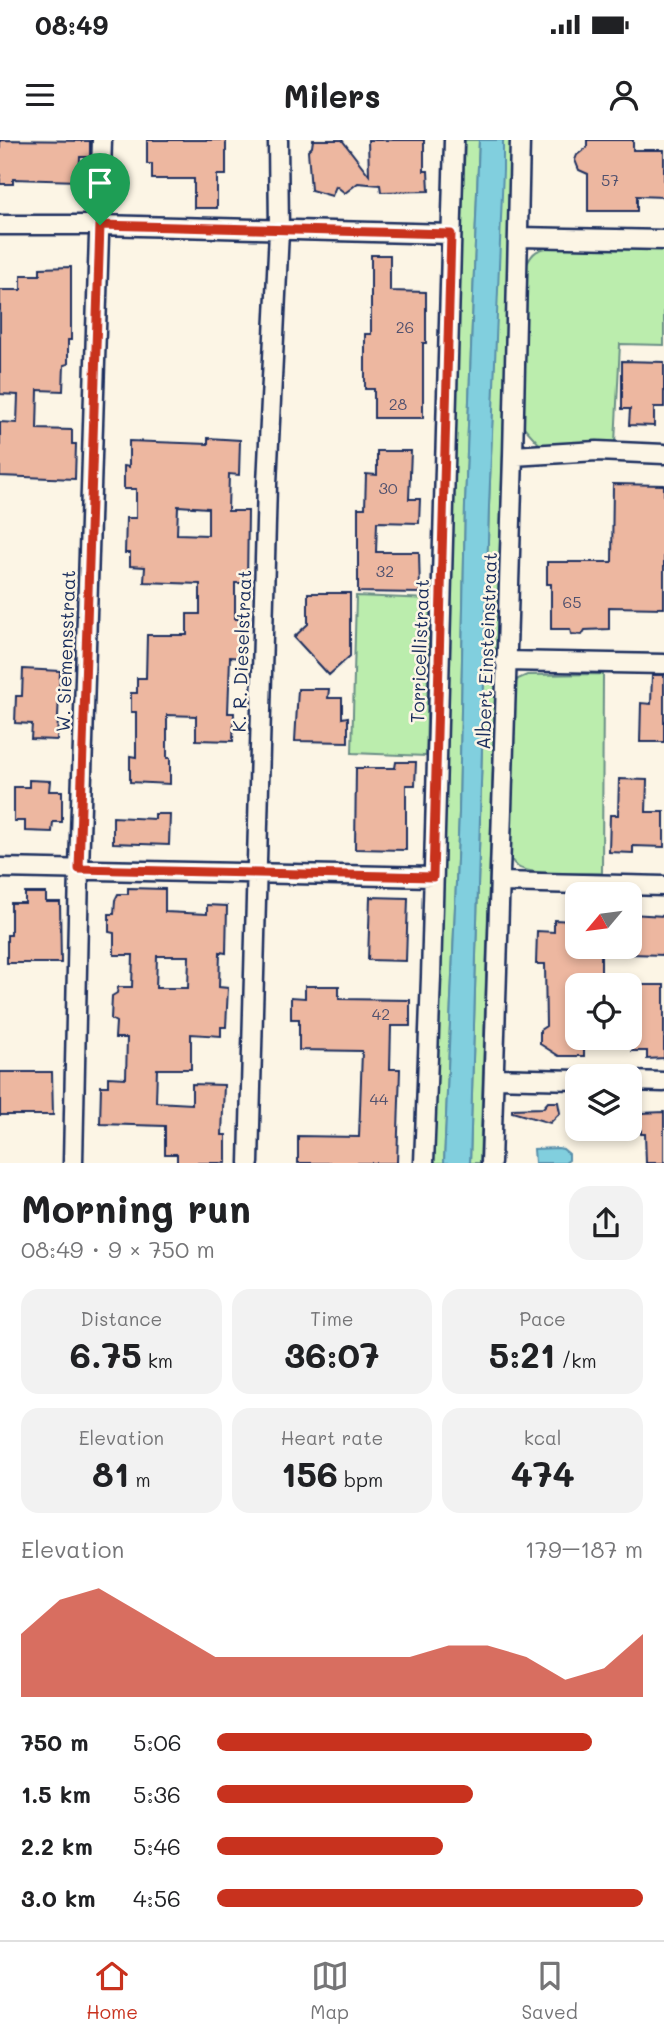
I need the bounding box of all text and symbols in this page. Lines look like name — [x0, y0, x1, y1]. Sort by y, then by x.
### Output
text: 08:49 — [35, 8, 108, 42]
text: Milers — [283, 74, 381, 116]
icon: menu — [21, 76, 59, 114]
icon: person — [605, 76, 643, 114]
pin — [70, 153, 130, 225]
icon: arrive — [81, 164, 119, 202]
house number: 57 — [601, 169, 619, 190]
house number: 26 — [396, 316, 414, 337]
house number: 28 — [389, 393, 408, 414]
house number: 30 — [378, 477, 398, 498]
street label: Albert Einsteinstraat — [470, 552, 502, 750]
house number: 32 — [376, 560, 394, 581]
street label: W. Siemensstraat — [50, 569, 80, 733]
street label: K. R. Dieselstraat — [226, 569, 256, 733]
street label: Torricellistraat — [404, 579, 434, 723]
house number: 65 — [563, 591, 582, 612]
north arrow — [565, 882, 642, 959]
map controls — [565, 882, 642, 1141]
button: locate — [565, 973, 642, 1050]
house number: 42 — [372, 1003, 390, 1024]
button: layers — [565, 1064, 642, 1141]
house number: 44 — [370, 1088, 389, 1109]
text: Morning run — [21, 1183, 251, 1233]
button: share — [569, 1186, 643, 1260]
text: 08:49 · 9 × 750 m — [21, 1234, 215, 1264]
text: Distance — [80, 1306, 162, 1331]
text: Time — [310, 1306, 354, 1331]
text: Pace — [519, 1306, 566, 1331]
text: 6.75 — [70, 1331, 142, 1377]
text: 36:07 — [284, 1331, 380, 1377]
text: 5:21 — [489, 1331, 555, 1377]
text: km — [142, 1348, 173, 1373]
text: /km — [555, 1348, 597, 1373]
text: Elevation — [79, 1425, 164, 1450]
text: Heart rate — [281, 1425, 383, 1450]
text: kcal — [524, 1425, 562, 1450]
text: 81 — [92, 1450, 129, 1496]
text: 156 — [281, 1450, 338, 1496]
text: 474 — [511, 1450, 575, 1496]
text: m — [129, 1467, 151, 1492]
text: bpm — [338, 1467, 383, 1492]
text: Elevation — [21, 1534, 124, 1564]
text: 179–187 m — [525, 1534, 643, 1564]
text: 750 m — [21, 1727, 89, 1757]
text: 5:06 — [133, 1727, 182, 1757]
text: 1.5 km — [21, 1779, 91, 1809]
text: 5:36 — [133, 1779, 181, 1809]
text: 2.2 km — [21, 1831, 93, 1861]
text: 5:46 — [133, 1831, 181, 1861]
text: 3.0 km — [21, 1883, 96, 1913]
text: 4:56 — [133, 1883, 181, 1913]
tab: Home — [86, 1957, 138, 2024]
tab: Map — [310, 1957, 349, 2024]
tab: Saved — [521, 1957, 578, 2024]

